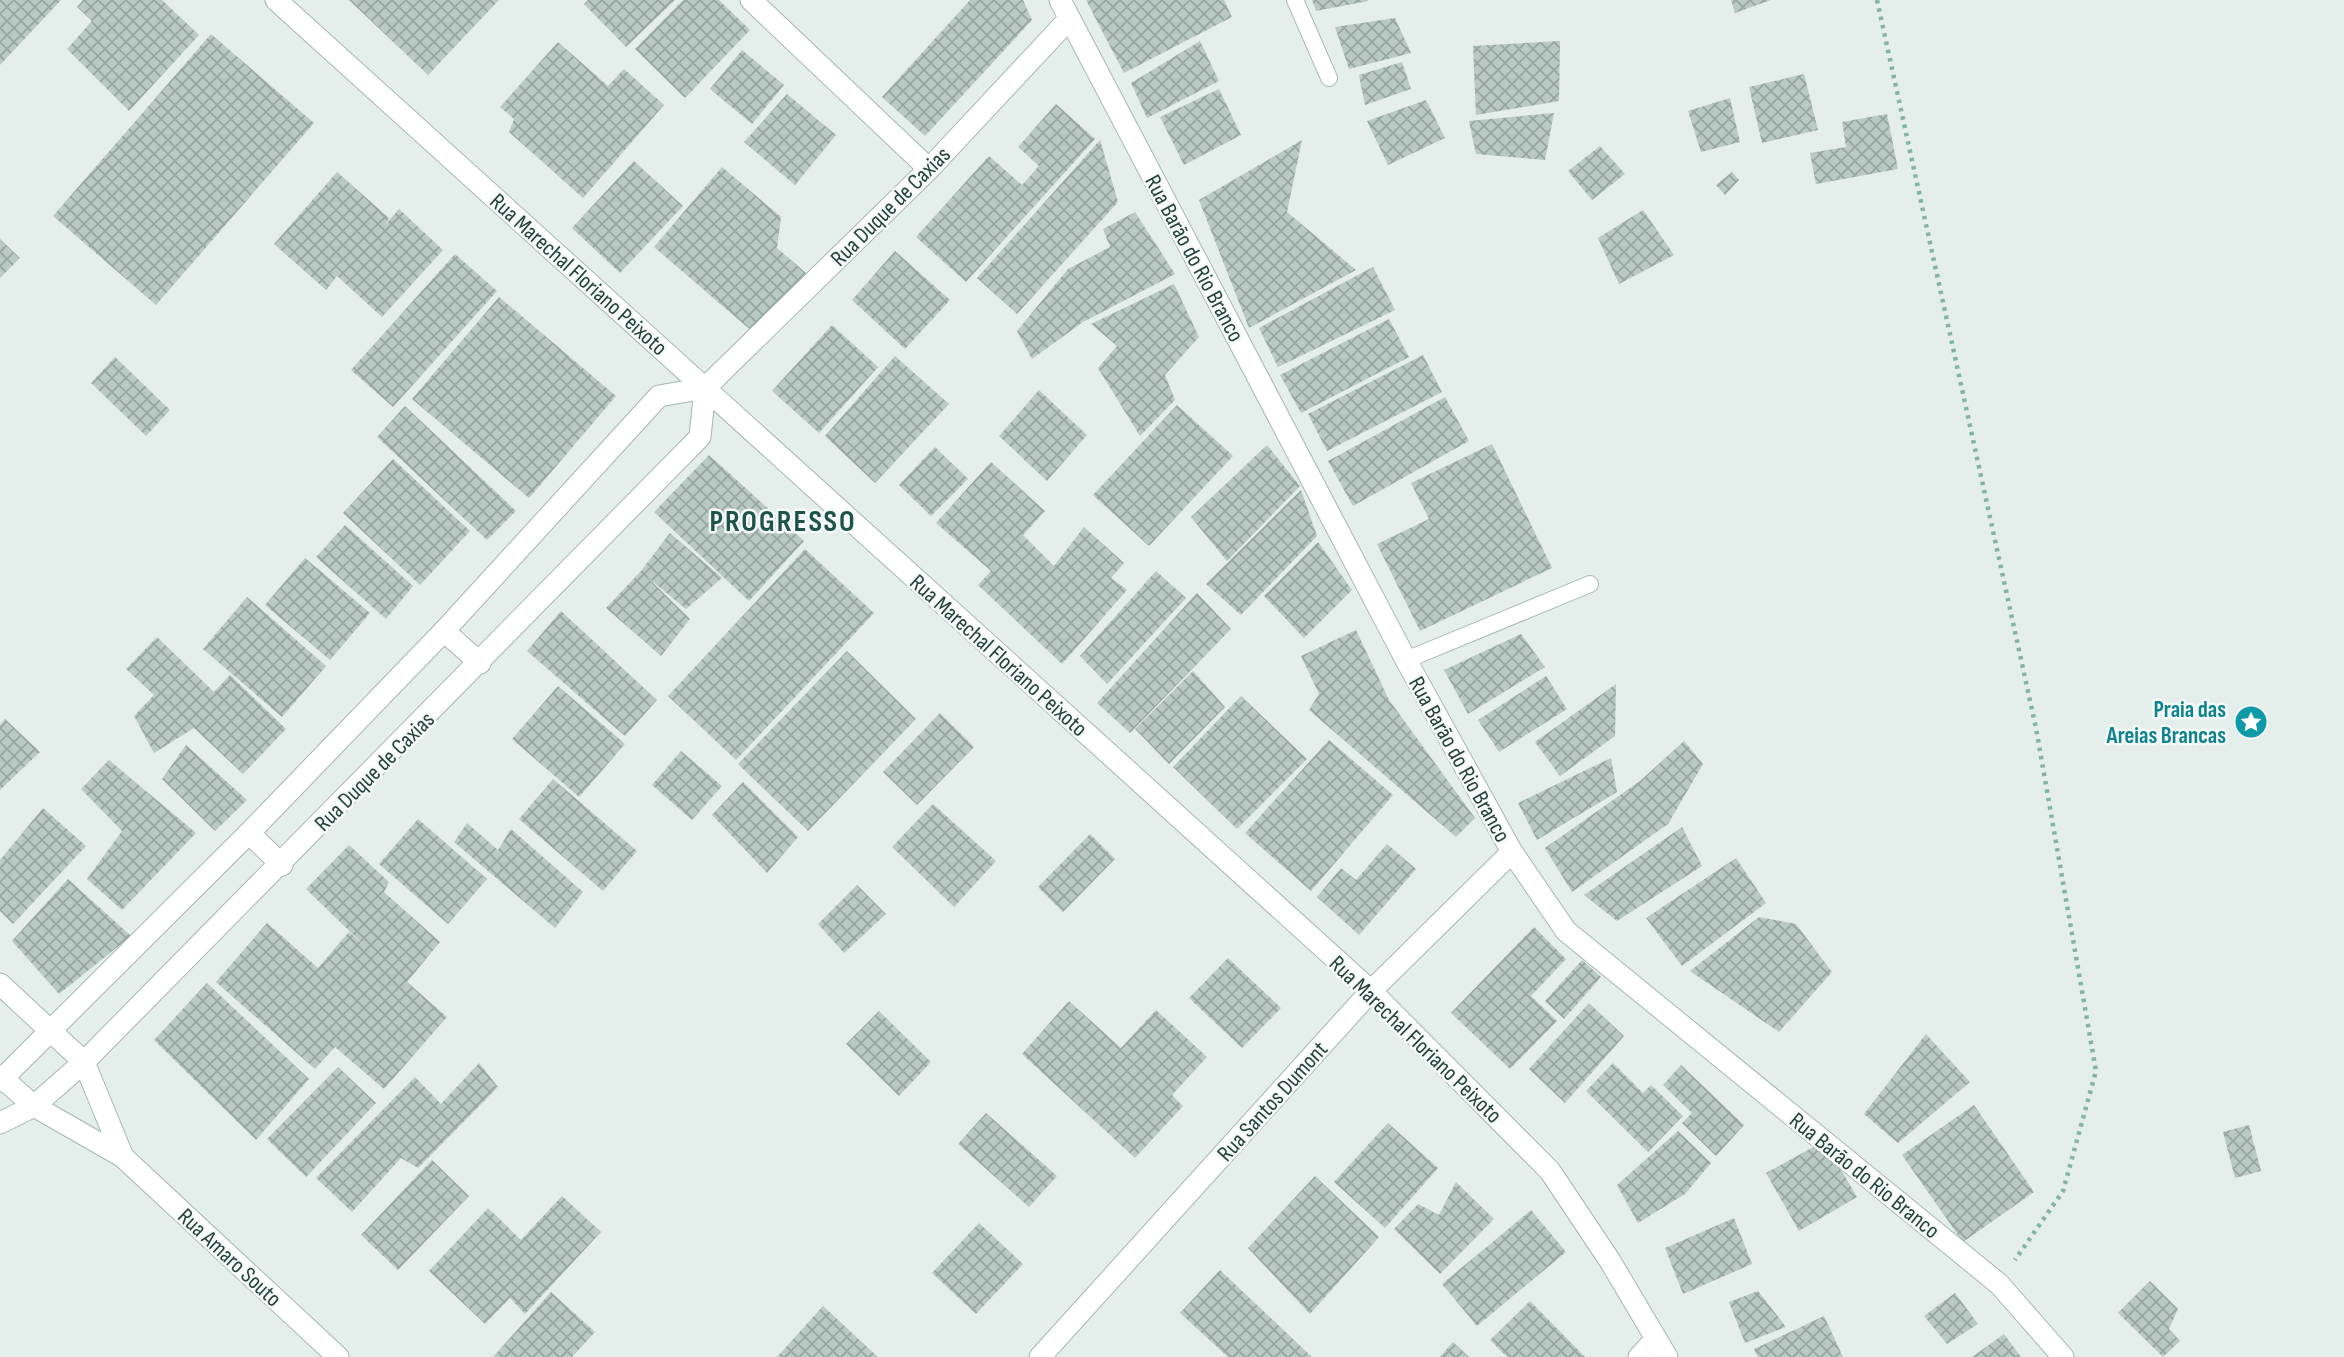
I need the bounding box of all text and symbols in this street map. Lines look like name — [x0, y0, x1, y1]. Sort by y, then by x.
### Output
street label: Rua Duque de Caxias — [825, 141, 956, 272]
street label: Rua Barão do Rio Branco — [1138, 170, 1250, 347]
street label: Rua Marechal Floriano Peixoto — [484, 188, 673, 362]
district label: PROGRESSO — [709, 504, 857, 540]
street label: Rua Marechal Floriano Peixoto — [904, 569, 1093, 743]
street label: Rua Barão do Rio Branco — [1402, 672, 1516, 847]
place label: Praia das Areias Brancas — [2105, 696, 2226, 750]
place icon: Praia das Areias Brancas — [2232, 703, 2270, 741]
street label: Rua Duque de Caxias — [309, 706, 440, 837]
street label: Rua Marechal Floriano Peixoto — [1323, 950, 1508, 1129]
street label: Rua Santos Dumont — [1211, 1036, 1334, 1168]
street label: Rua Barão do Rio Branco — [1784, 1107, 1945, 1245]
street label: Rua Amaro Souto — [172, 1203, 287, 1313]

